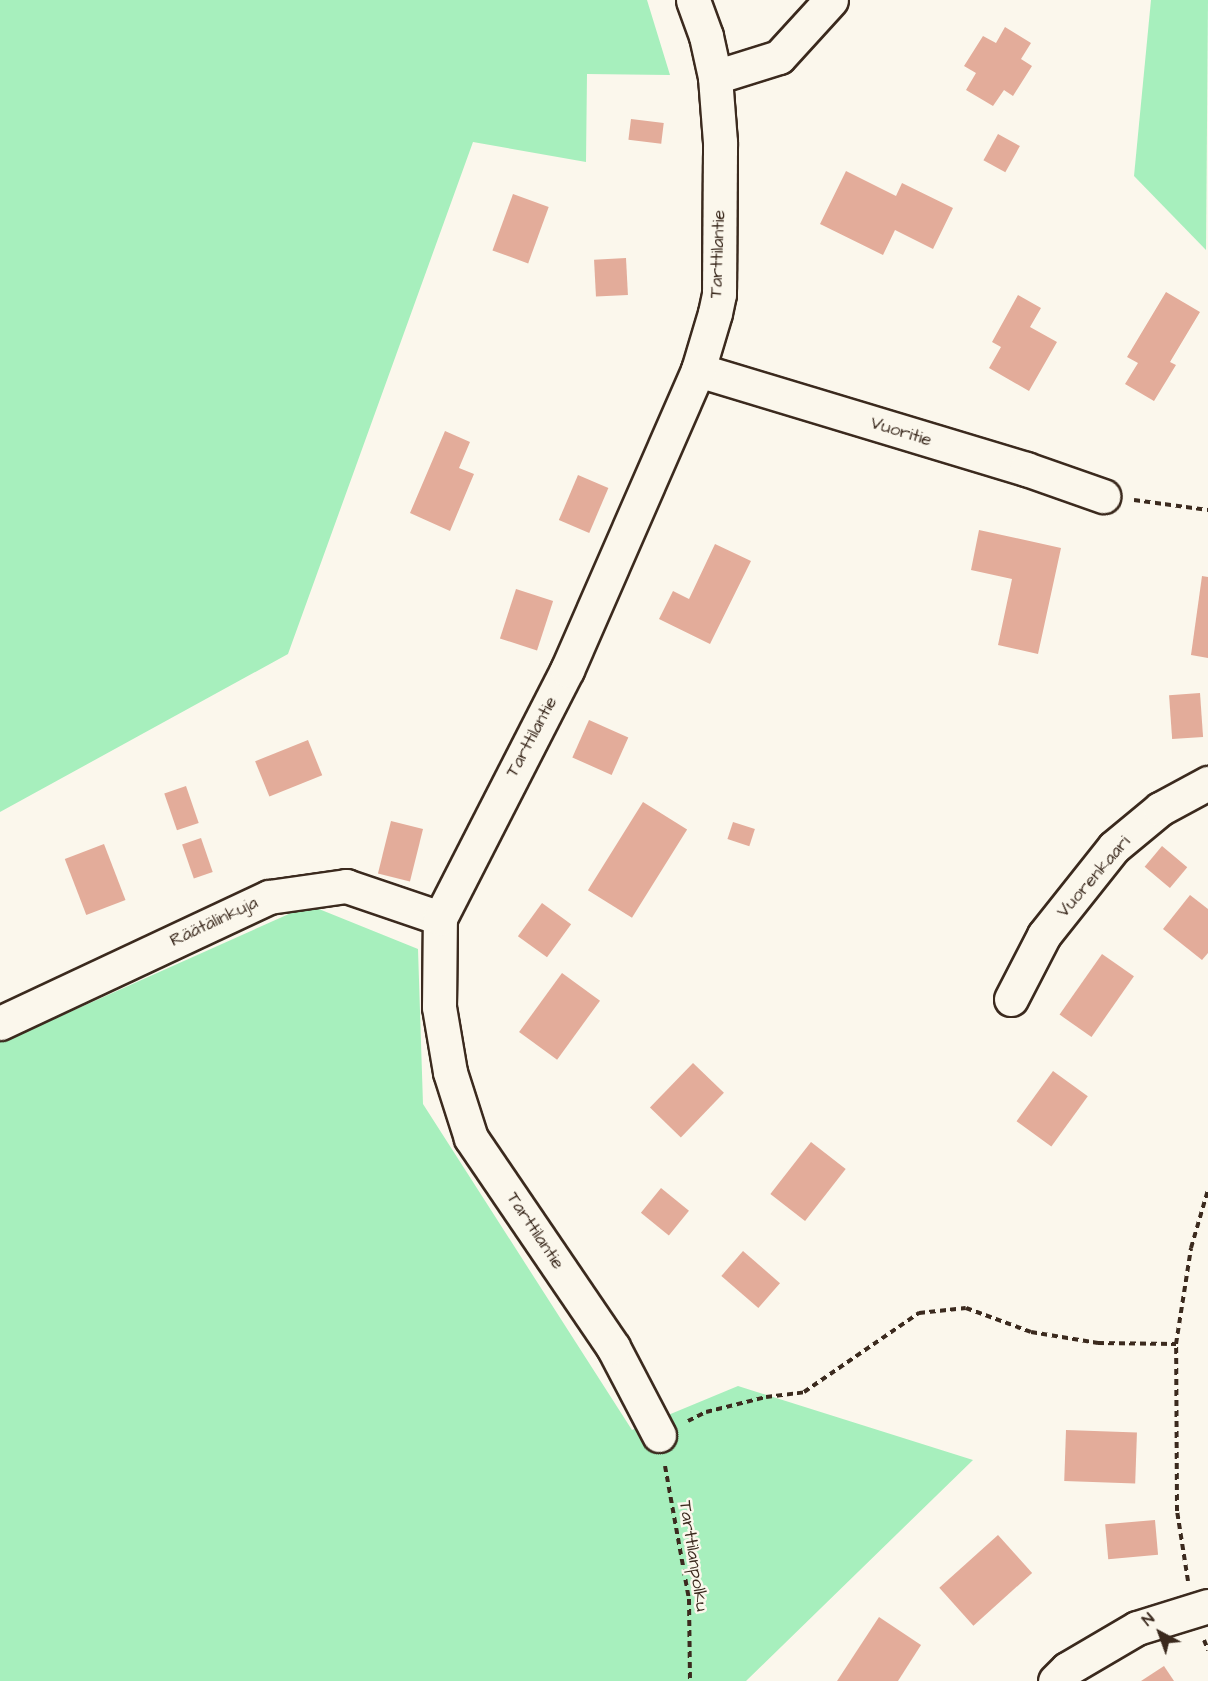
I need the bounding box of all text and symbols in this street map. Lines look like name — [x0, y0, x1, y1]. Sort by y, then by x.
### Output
street label: Tarttilantie — [706, 209, 730, 299]
street label: Vuoritie — [868, 412, 934, 452]
street label: Tarttilantie — [502, 693, 562, 781]
street label: Vuorenkaari — [1053, 832, 1135, 922]
street label: Räätälinkuja — [167, 892, 261, 952]
street label: Tarttilantie — [501, 1188, 569, 1274]
street label: Tarttilanpolku — [674, 1499, 712, 1613]
north arrow — [1130, 1603, 1190, 1663]
text: N — [1137, 1608, 1159, 1631]

